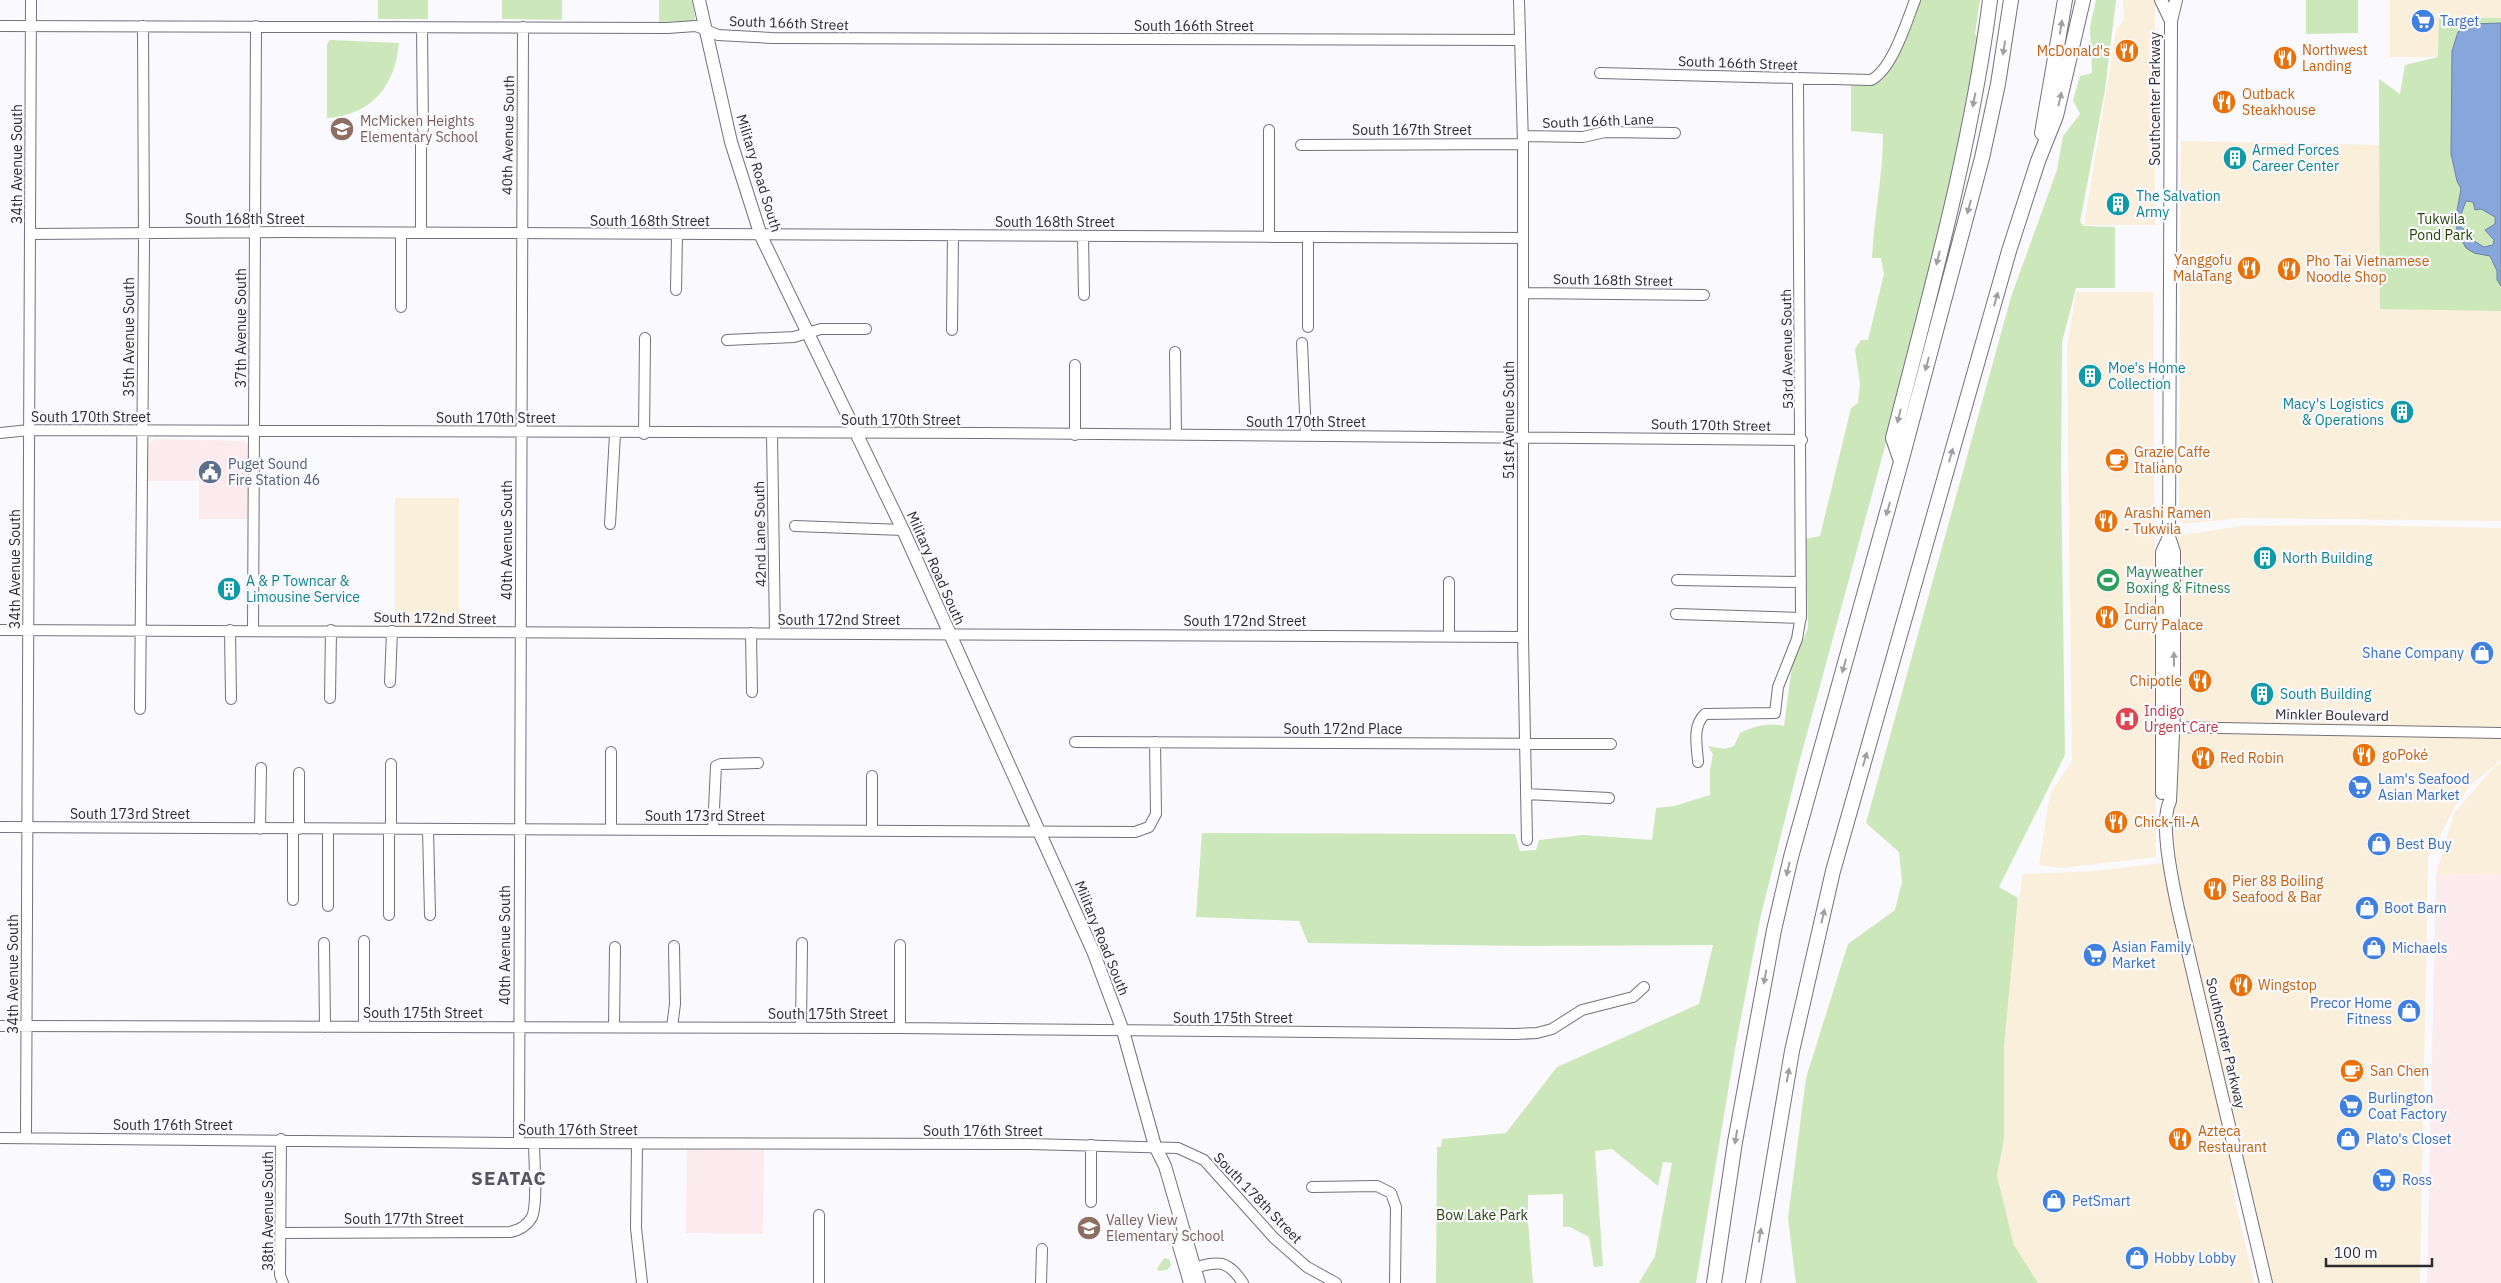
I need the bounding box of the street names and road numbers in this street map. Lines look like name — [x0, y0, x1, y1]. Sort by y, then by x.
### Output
street label: South 166th Street — [729, 12, 849, 34]
street label: South 166th Street — [1134, 17, 1254, 35]
street label: Southcenter Parkway — [2146, 32, 2164, 166]
street label: South 166th Street — [1678, 52, 1798, 74]
street label: 40th Avenue South — [498, 75, 518, 195]
street label: 34th Avenue South — [8, 104, 26, 224]
street label: South 166th Lane — [1542, 110, 1654, 132]
street label: Military Road South — [732, 112, 786, 234]
street label: South 167th Street — [1352, 121, 1472, 139]
street label: South 168th Street — [185, 210, 305, 228]
street label: South 168th Street — [590, 212, 710, 230]
street label: South 168th Street — [995, 213, 1115, 231]
street label: 37th Avenue South — [232, 268, 250, 388]
street label: South 168th Street — [1553, 270, 1673, 290]
street label: 35th Avenue South — [120, 277, 138, 397]
street label: 53rd Avenue South — [1777, 289, 1797, 409]
street label: 51st Avenue South — [1500, 361, 1518, 479]
street label: South 170th Street — [31, 408, 151, 426]
street label: South 170th Street — [436, 409, 556, 427]
street label: South 170th Street — [841, 411, 961, 429]
street label: South 170th Street — [1246, 413, 1366, 431]
street label: South 170th Street — [1651, 415, 1771, 435]
street label: 40th Avenue South — [498, 480, 516, 600]
street label: 42nd Lane South — [750, 481, 770, 587]
street label: Military Road South — [903, 508, 969, 628]
street label: 34th Avenue South — [6, 509, 24, 629]
street label: South 172nd Street — [373, 608, 497, 628]
street label: South 172nd Street — [777, 611, 901, 629]
street label: South 172nd Street — [1183, 612, 1307, 630]
street label: Minkler Boulevard — [2275, 705, 2389, 725]
street label: South 172nd Place — [1283, 720, 1403, 738]
street label: South 173rd Street — [70, 805, 190, 823]
street label: South 173rd Street — [645, 807, 765, 825]
street label: Military Road South — [1071, 878, 1133, 998]
street label: 40th Avenue South — [496, 885, 514, 1005]
street label: 34th Avenue South — [4, 914, 22, 1034]
street label: Southcenter Parkway — [2202, 976, 2250, 1110]
street label: South 175th Street — [363, 1004, 483, 1022]
street label: South 175th Street — [768, 1005, 888, 1023]
street label: South 175th Street — [1173, 1009, 1293, 1027]
street label: South 176th Street — [113, 1116, 233, 1134]
street label: South 176th Street — [518, 1121, 638, 1139]
street label: South 176th Street — [923, 1122, 1043, 1140]
street label: South 178th Street — [1210, 1149, 1306, 1247]
street label: 38th Avenue South — [259, 1151, 277, 1271]
street label: South 177th Street — [344, 1210, 464, 1228]

